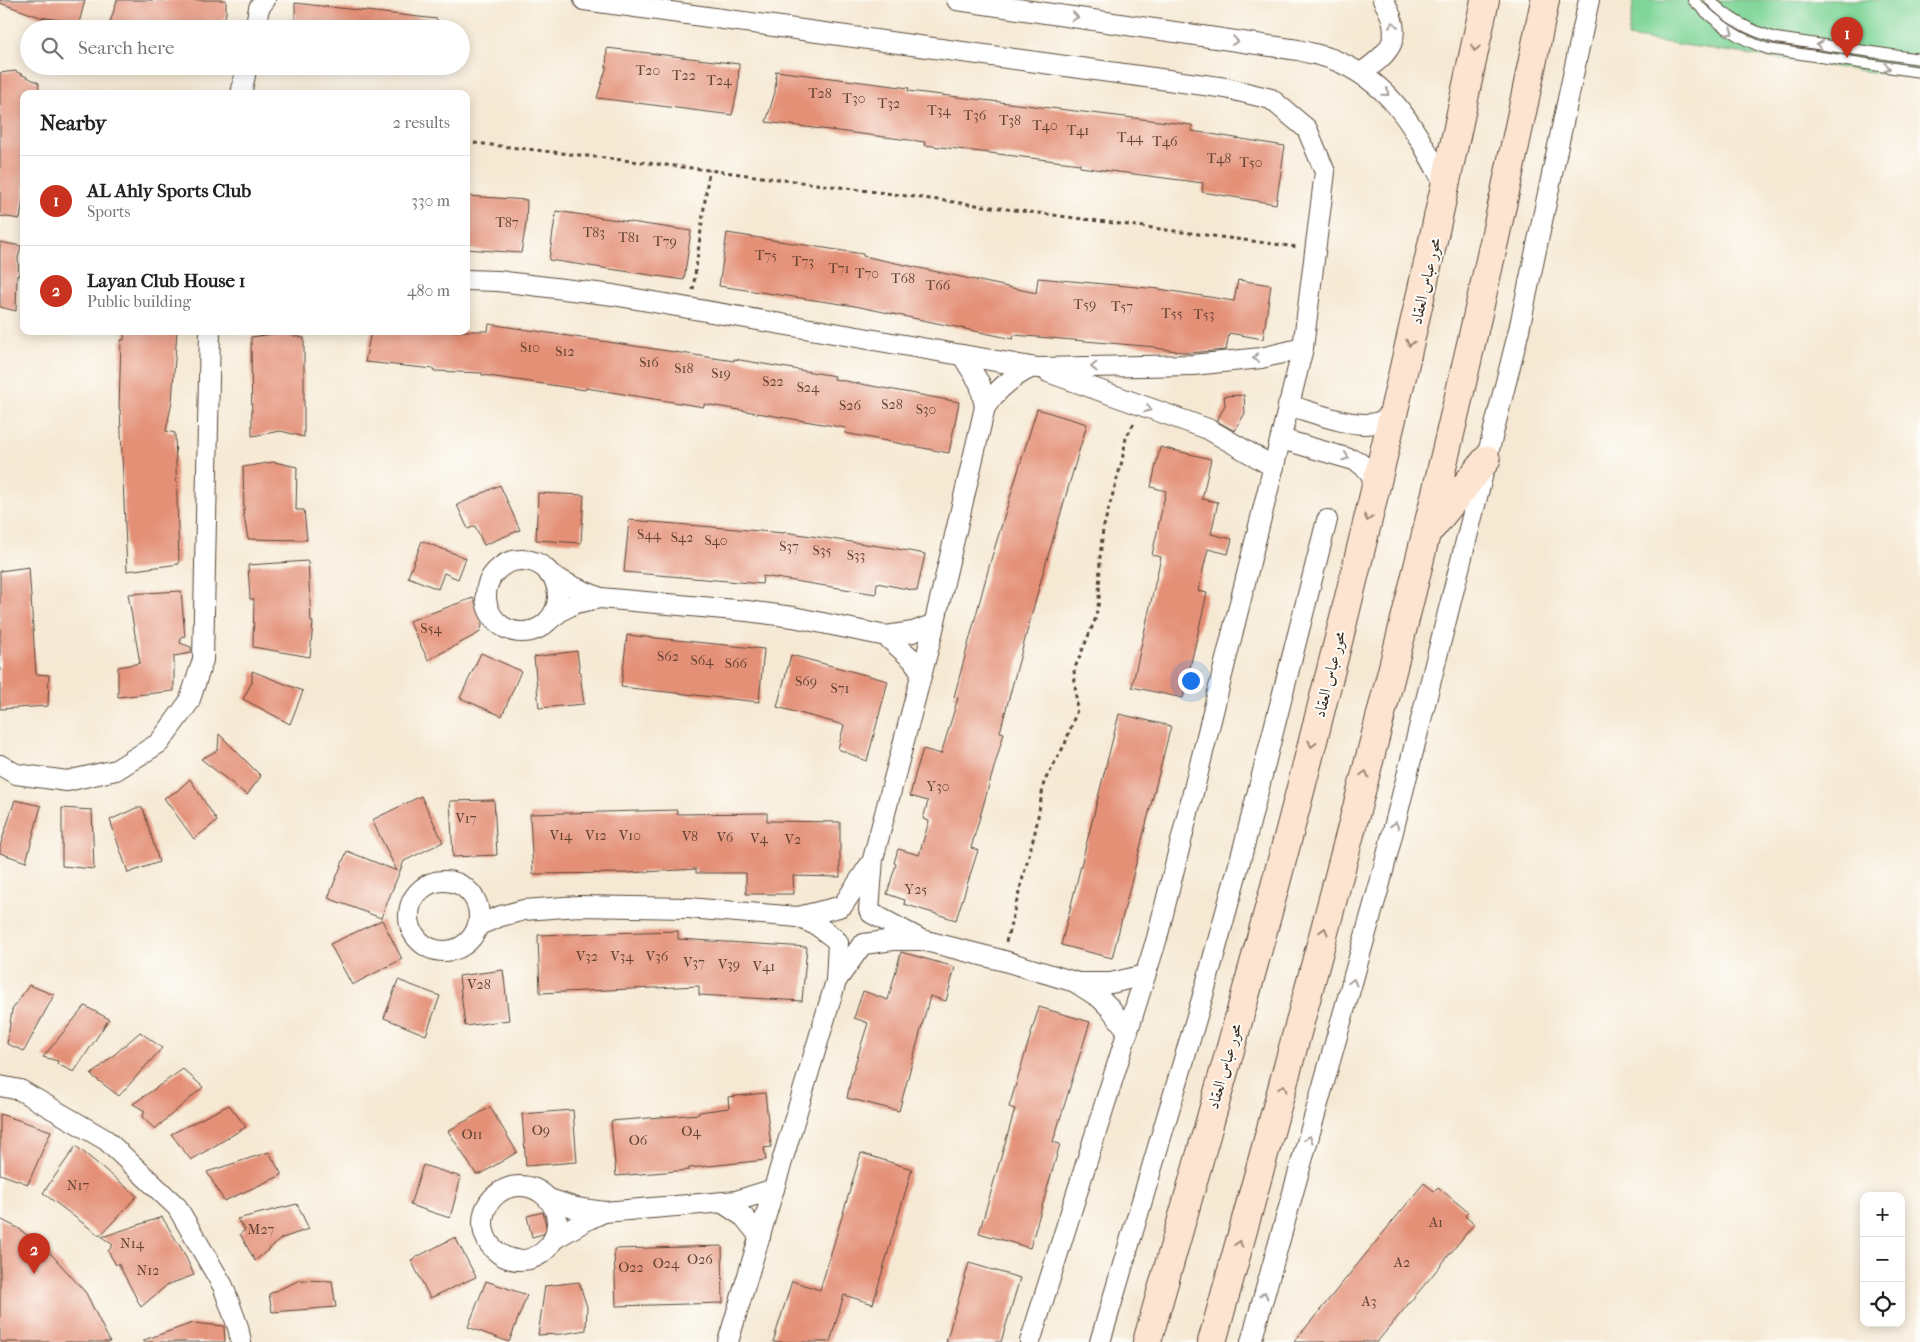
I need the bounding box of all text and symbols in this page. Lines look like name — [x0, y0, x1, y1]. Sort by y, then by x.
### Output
one-way arrow — [1070, 12, 1079, 22]
pin: 1 — [1831, 17, 1863, 58]
search box — [20, 20, 470, 75]
one-way arrow — [1388, 21, 1399, 29]
one-way arrow — [1725, 25, 1734, 35]
icon: search — [38, 34, 66, 62]
one-way arrow — [1232, 35, 1240, 46]
text: Search here — [78, 37, 174, 59]
one-way arrow — [1815, 40, 1824, 50]
one-way arrow — [1470, 43, 1481, 52]
house number: T20 — [636, 62, 660, 79]
one-way arrow — [1883, 62, 1891, 72]
house number: T22 — [672, 67, 696, 84]
house number: T24 — [707, 72, 732, 89]
house number: T28 — [808, 85, 832, 102]
one-way arrow — [1380, 88, 1389, 97]
house number: T30 — [843, 90, 865, 107]
house number: T32 — [878, 95, 900, 112]
house number: T34 — [927, 102, 951, 119]
house number: T36 — [964, 107, 987, 124]
text: Nearby — [40, 111, 106, 135]
house number: T38 — [999, 112, 1021, 129]
text: 2 results — [393, 113, 450, 132]
house number: T40 — [1032, 117, 1058, 134]
house number: T41 — [1067, 122, 1089, 139]
house number: T44 — [1117, 129, 1144, 146]
house number: T46 — [1152, 133, 1178, 150]
house number: T48 — [1207, 150, 1231, 167]
house number: T50 — [1239, 154, 1263, 171]
text: AL Ahly Sports Club — [87, 180, 251, 202]
text: 1 — [53, 191, 59, 210]
text: 330 m — [411, 191, 450, 210]
text: Sports — [87, 202, 130, 221]
house number: T87 — [495, 214, 519, 231]
house number: T83 — [583, 224, 605, 241]
house number: T81 — [618, 229, 640, 246]
house number: T79 — [653, 233, 677, 250]
street label: محور عباس العقاد — [1406, 236, 1446, 327]
house number: T75 — [755, 247, 777, 264]
house number: T73 — [792, 253, 814, 270]
house number: T71 — [828, 260, 850, 277]
house number: T70 — [855, 265, 879, 282]
text: Layan Club House 1 — [87, 270, 246, 292]
house number: T68 — [891, 270, 915, 287]
house number: T66 — [926, 277, 951, 294]
text: 2 — [52, 281, 60, 300]
text: 480 m — [407, 281, 450, 300]
text: Public building — [87, 292, 191, 311]
house number: T59 — [1074, 296, 1096, 313]
house number: T57 — [1111, 298, 1133, 315]
house number: T55 — [1161, 305, 1183, 322]
house number: T53 — [1193, 306, 1215, 323]
house number: S10 — [520, 339, 540, 356]
one-way arrow — [1405, 339, 1416, 348]
house number: S12 — [555, 343, 575, 360]
one-way arrow — [1251, 353, 1260, 363]
house number: S16 — [639, 354, 659, 371]
house number: S18 — [674, 360, 694, 377]
one-way arrow — [1089, 362, 1097, 372]
house number: S19 — [711, 365, 731, 382]
house number: S22 — [762, 373, 784, 390]
house number: S24 — [797, 379, 820, 396]
house number: S28 — [881, 396, 903, 413]
house number: S26 — [839, 397, 861, 414]
house number: S30 — [916, 401, 936, 418]
one-way arrow — [1144, 403, 1152, 413]
one-way arrow — [1341, 451, 1350, 461]
one-way arrow — [1363, 514, 1374, 523]
house number: S44 — [637, 526, 662, 543]
house number: S42 — [671, 529, 693, 546]
house number: S40 — [704, 532, 728, 549]
house number: S37 — [779, 538, 799, 555]
house number: S35 — [812, 542, 832, 559]
house number: S33 — [847, 547, 865, 564]
house number: S54 — [420, 620, 443, 637]
street label: محور عباس العقاد — [1310, 629, 1350, 720]
house number: S62 — [657, 648, 679, 665]
house number: S64 — [690, 652, 714, 669]
house number: S66 — [725, 655, 748, 672]
your location — [1178, 668, 1204, 694]
house number: S69 — [795, 673, 817, 690]
house number: S71 — [831, 680, 849, 697]
one-way arrow — [1307, 739, 1318, 748]
one-way arrow — [1360, 770, 1370, 778]
house number: Y30 — [925, 778, 950, 795]
house number: V17 — [455, 810, 477, 827]
one-way arrow — [1389, 821, 1400, 830]
house number: V14 — [549, 827, 573, 844]
house number: V12 — [584, 827, 607, 844]
house number: V10 — [618, 827, 641, 844]
house number: V8 — [681, 828, 698, 845]
house number: V6 — [716, 829, 734, 846]
house number: V4 — [749, 830, 768, 847]
house number: V2 — [784, 831, 801, 848]
house number: Y25 — [904, 881, 927, 898]
one-way arrow — [1319, 927, 1329, 935]
house number: V32 — [575, 948, 598, 965]
house number: V34 — [609, 948, 634, 965]
house number: V36 — [645, 948, 669, 965]
house number: V37 — [682, 954, 705, 971]
house number: V39 — [717, 956, 740, 973]
house number: V41 — [752, 958, 775, 975]
house number: V28 — [466, 976, 491, 993]
one-way arrow — [1347, 979, 1357, 987]
street label: محور عباس العقاد — [1203, 1021, 1247, 1112]
one-way arrow — [1277, 1084, 1288, 1092]
house number: O9 — [532, 1122, 550, 1139]
house number: O4 — [681, 1123, 701, 1140]
house number: O11 — [461, 1126, 483, 1143]
house number: O6 — [629, 1132, 648, 1149]
one-way arrow — [1304, 1135, 1314, 1144]
house number: N17 — [67, 1177, 89, 1194]
map controls — [1860, 1192, 1905, 1327]
button: + — [1860, 1192, 1905, 1237]
house number: A1 — [1428, 1214, 1443, 1231]
house number: M27 — [248, 1221, 275, 1238]
pin: 2 — [18, 1233, 50, 1274]
house number: N14 — [120, 1235, 145, 1252]
button: − — [1860, 1237, 1905, 1282]
one-way arrow — [1234, 1241, 1244, 1249]
house number: O26 — [687, 1251, 713, 1268]
house number: A2 — [1393, 1254, 1410, 1271]
house number: O24 — [653, 1255, 680, 1272]
house number: O22 — [618, 1259, 644, 1276]
house number: N12 — [137, 1262, 159, 1279]
button: locate — [1860, 1282, 1905, 1327]
one-way arrow — [1259, 1292, 1269, 1300]
house number: A3 — [1361, 1293, 1376, 1310]

